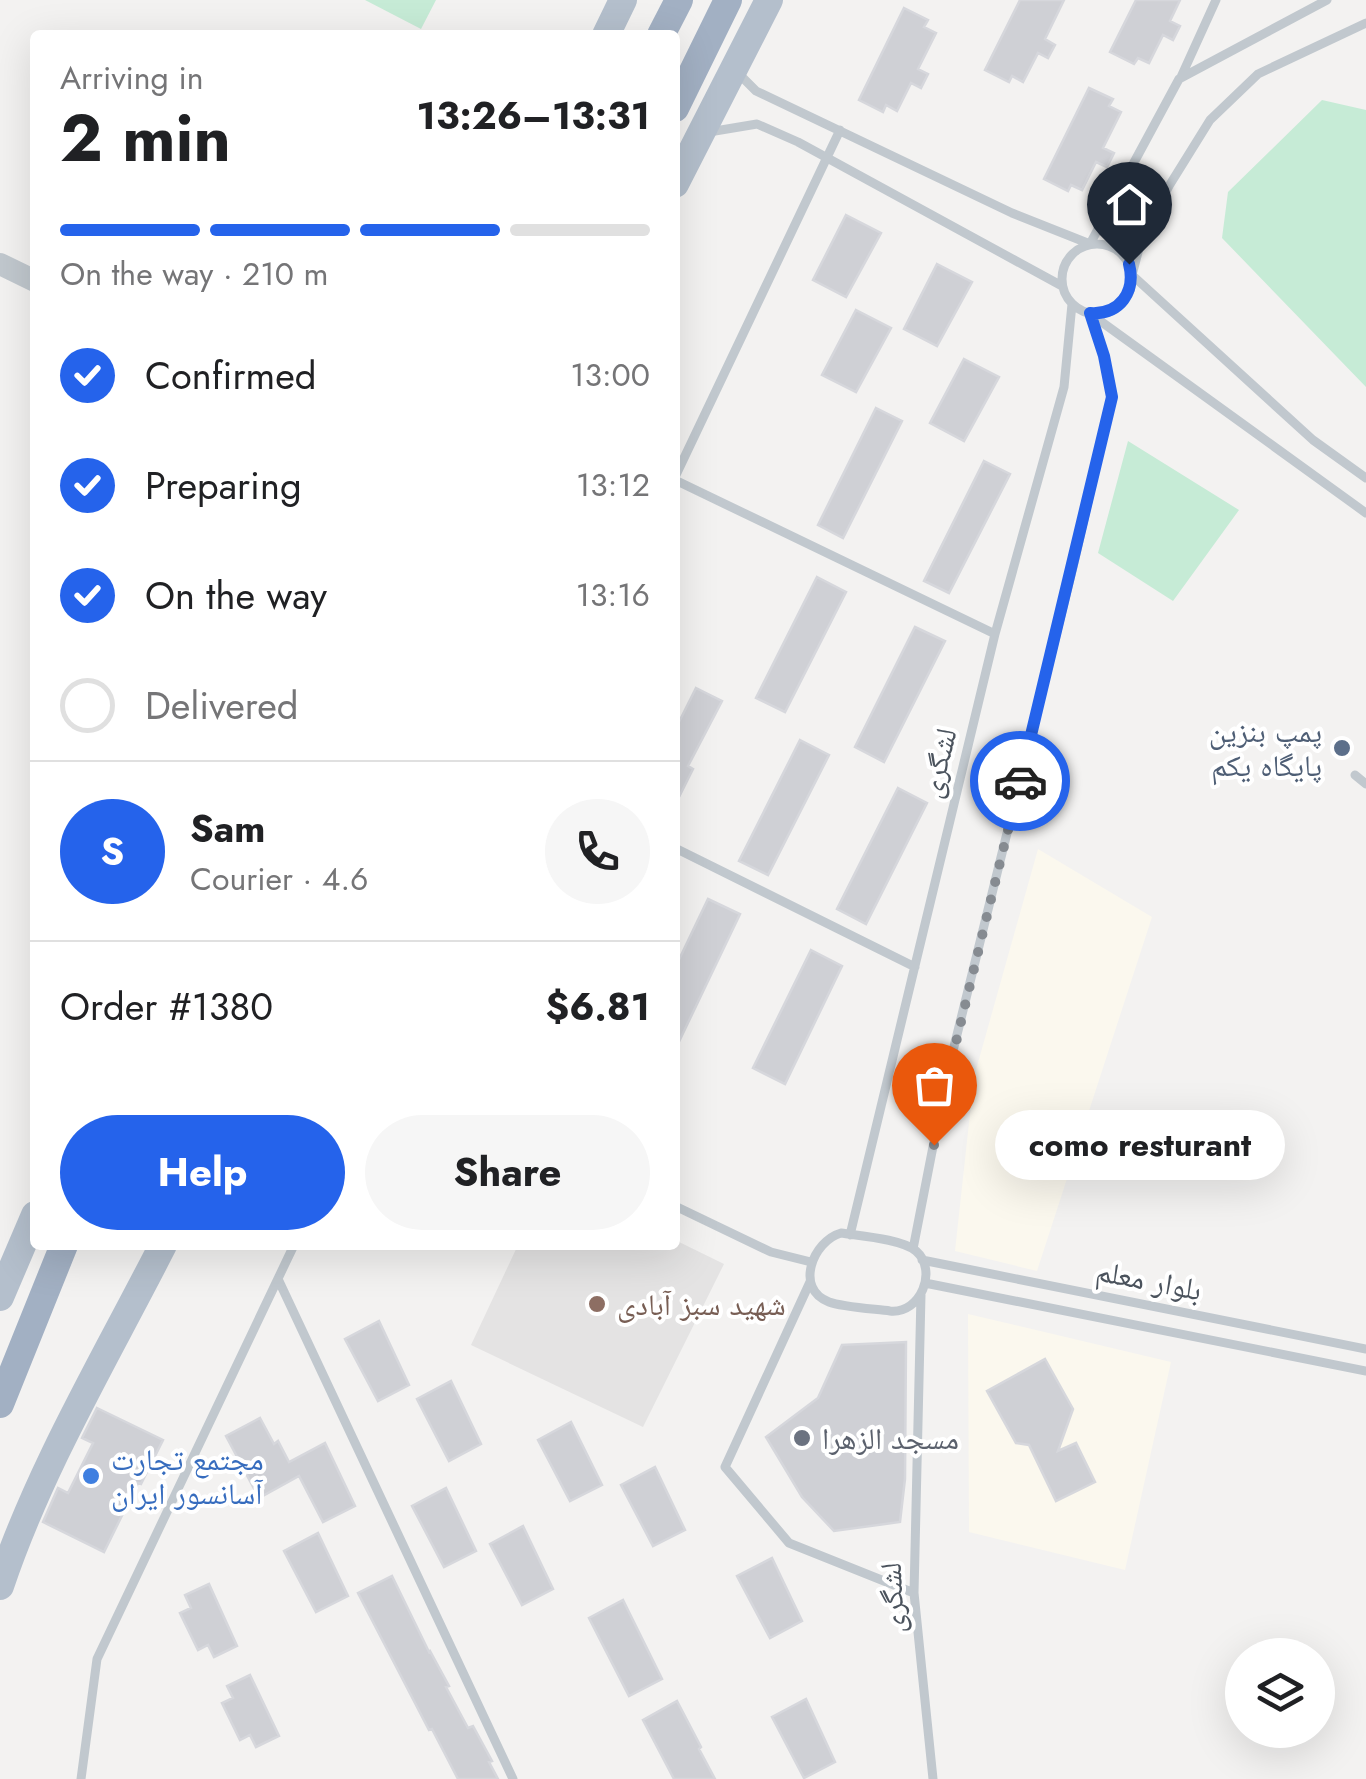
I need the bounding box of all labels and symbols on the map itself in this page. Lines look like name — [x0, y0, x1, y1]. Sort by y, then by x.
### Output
pin — [1087, 162, 1172, 265]
place label: پمپ بنزين پايگاه يكم — [1209, 710, 1322, 787]
street label: لشگری — [909, 724, 967, 802]
courier — [970, 731, 1070, 831]
marker: پمپ بنزين پايگاه يكم — [1331, 737, 1353, 759]
pin — [892, 1043, 977, 1146]
callout: como resturant — [994, 1110, 1284, 1180]
street label: بلوار معلم — [1093, 1249, 1205, 1311]
place label: شهید سبز آبادی — [617, 1283, 786, 1326]
marker: شهید سبز آبادی — [586, 1293, 608, 1315]
place label: مسجد الزهرا — [822, 1417, 959, 1460]
marker: مسجد الزهرا — [791, 1427, 813, 1449]
place label: مجتمع تجارت آسانسور ایران — [111, 1438, 264, 1515]
marker: مجتمع تجارت آسانسور ایران — [80, 1465, 102, 1487]
street label: لشگری — [869, 1562, 915, 1634]

